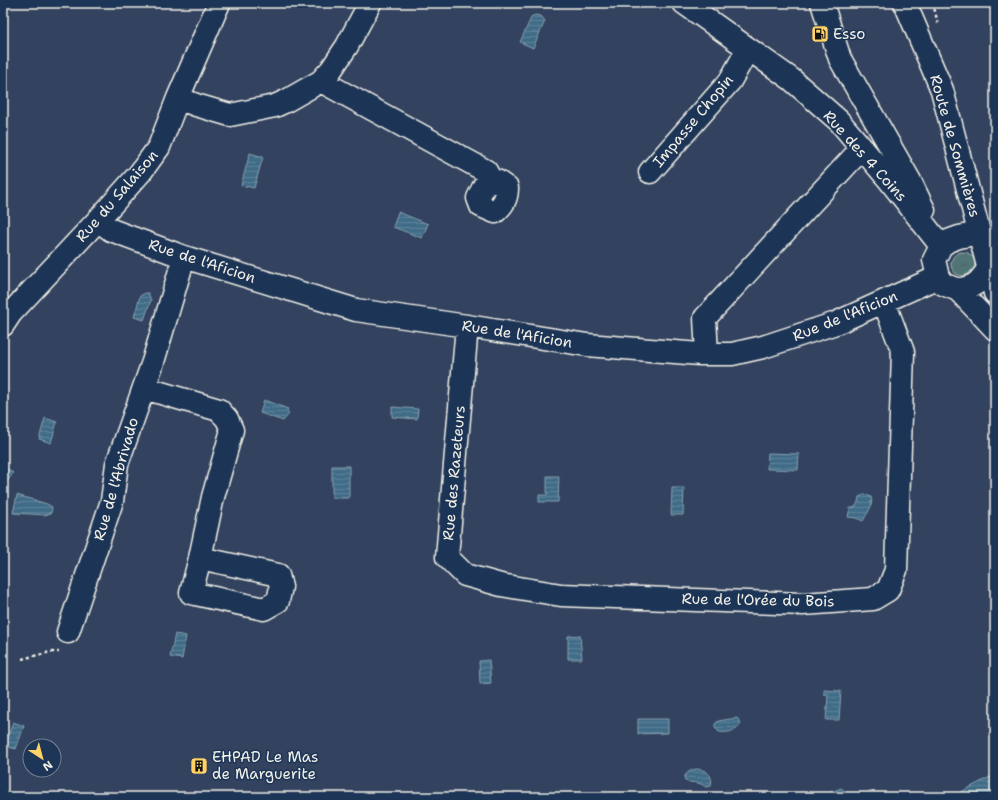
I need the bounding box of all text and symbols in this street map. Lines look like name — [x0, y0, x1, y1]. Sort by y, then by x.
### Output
fuel station icon: Esso — [810, 24, 830, 44]
place label: Esso — [833, 24, 865, 44]
street label: Impasse Chopin — [648, 70, 738, 172]
street label: Route de Sommières — [925, 72, 985, 220]
street label: Rue des 4 Coins — [819, 106, 911, 206]
street label: Rue du Salaison — [71, 146, 163, 246]
street label: Rue de l'Aficion — [146, 234, 258, 288]
street label: Rue de l'Aficion — [790, 286, 900, 346]
street label: Rue de l'Aficion — [460, 315, 574, 353]
street label: Rue des Razeteurs — [438, 405, 470, 541]
street label: Rue de l'Abrivado — [89, 415, 143, 543]
street label: Rue de l'Orée du Bois — [681, 589, 835, 611]
north arrow — [22, 738, 62, 778]
place label: EHPAD Le Mas de Marguerite — [212, 747, 319, 784]
building icon: EHPAD Le Mas de Marguerite — [189, 756, 209, 776]
text: N — [39, 757, 56, 774]

